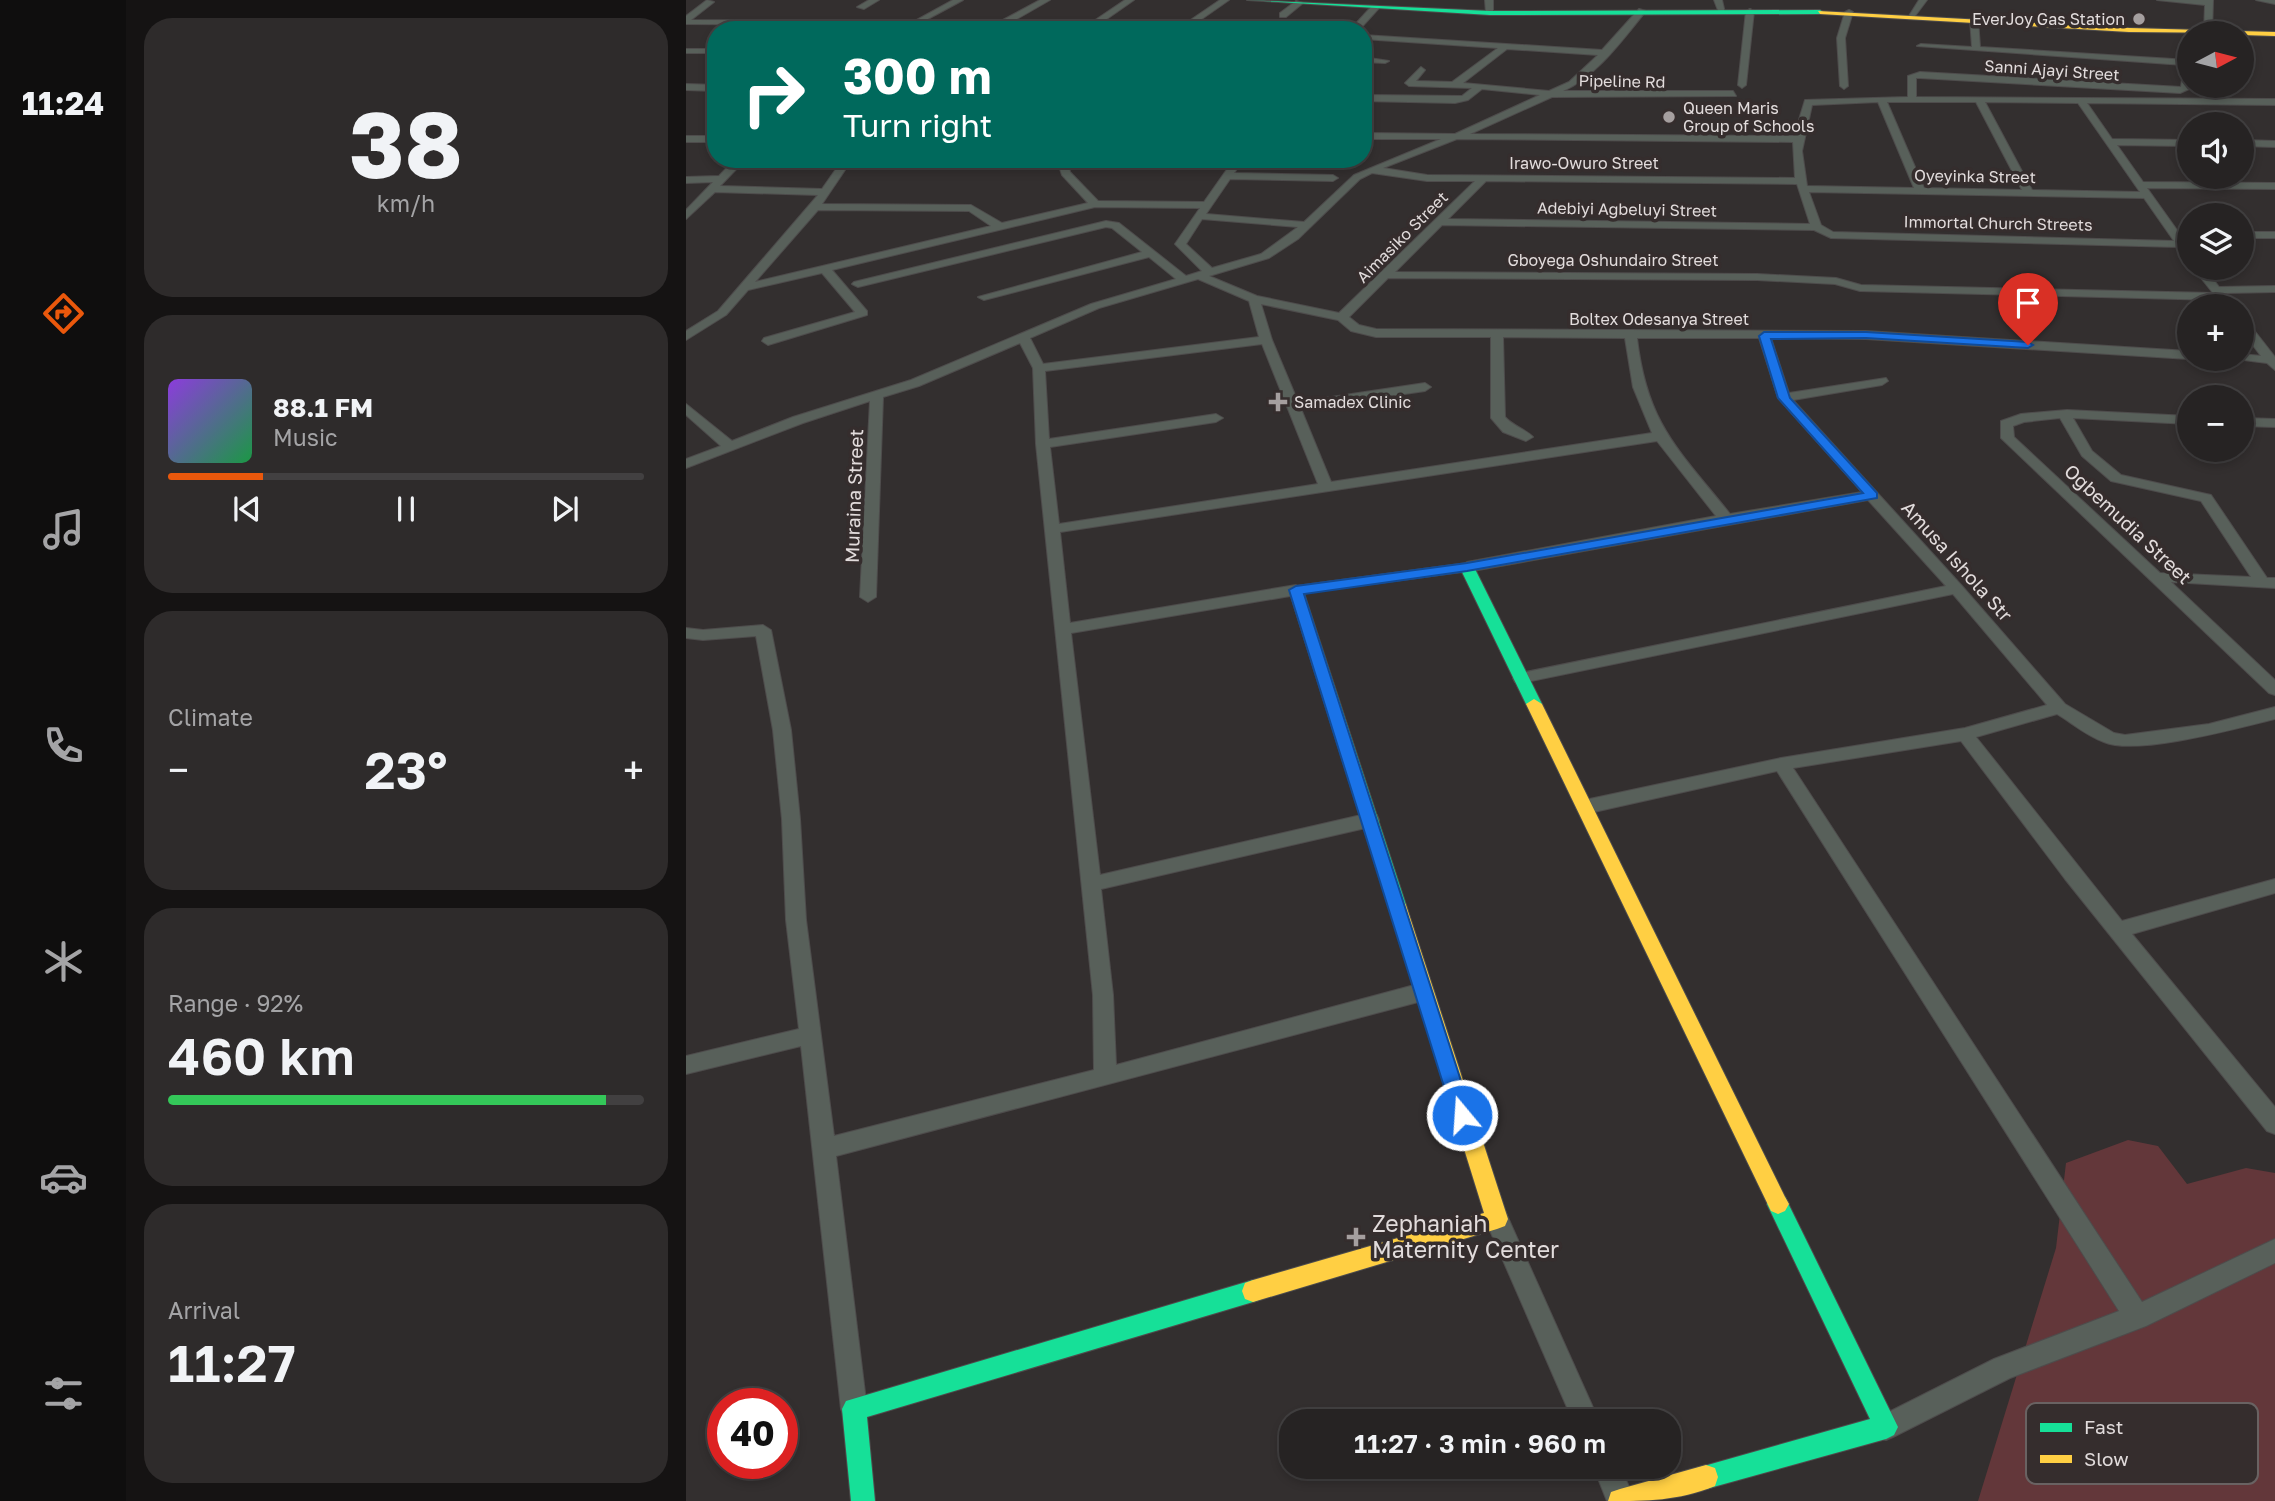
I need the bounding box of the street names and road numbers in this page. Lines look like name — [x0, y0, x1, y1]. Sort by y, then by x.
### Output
street label: Sanni Ajayi Street — [1984, 55, 2120, 85]
street label: Pipeline Rd — [1578, 70, 1666, 92]
street label: Irawo-Owuro Street — [1509, 153, 1659, 173]
street label: Oyeyinka Street — [1914, 165, 2036, 187]
street label: Aimasiko Street — [1352, 187, 1452, 287]
street label: Adebiyi Agbeluyi Street — [1537, 197, 1717, 221]
street label: Immortal Church Streets — [1903, 211, 2093, 235]
street label: Gboyega Oshundairo Street — [1507, 250, 1719, 270]
street label: Boltex Odesanya Street — [1569, 309, 1749, 329]
street label: Muraina Street — [840, 428, 867, 563]
street label: Ogbemudia Street — [2060, 459, 2197, 588]
street label: Amusa Ishola Str — [1897, 496, 2018, 626]

